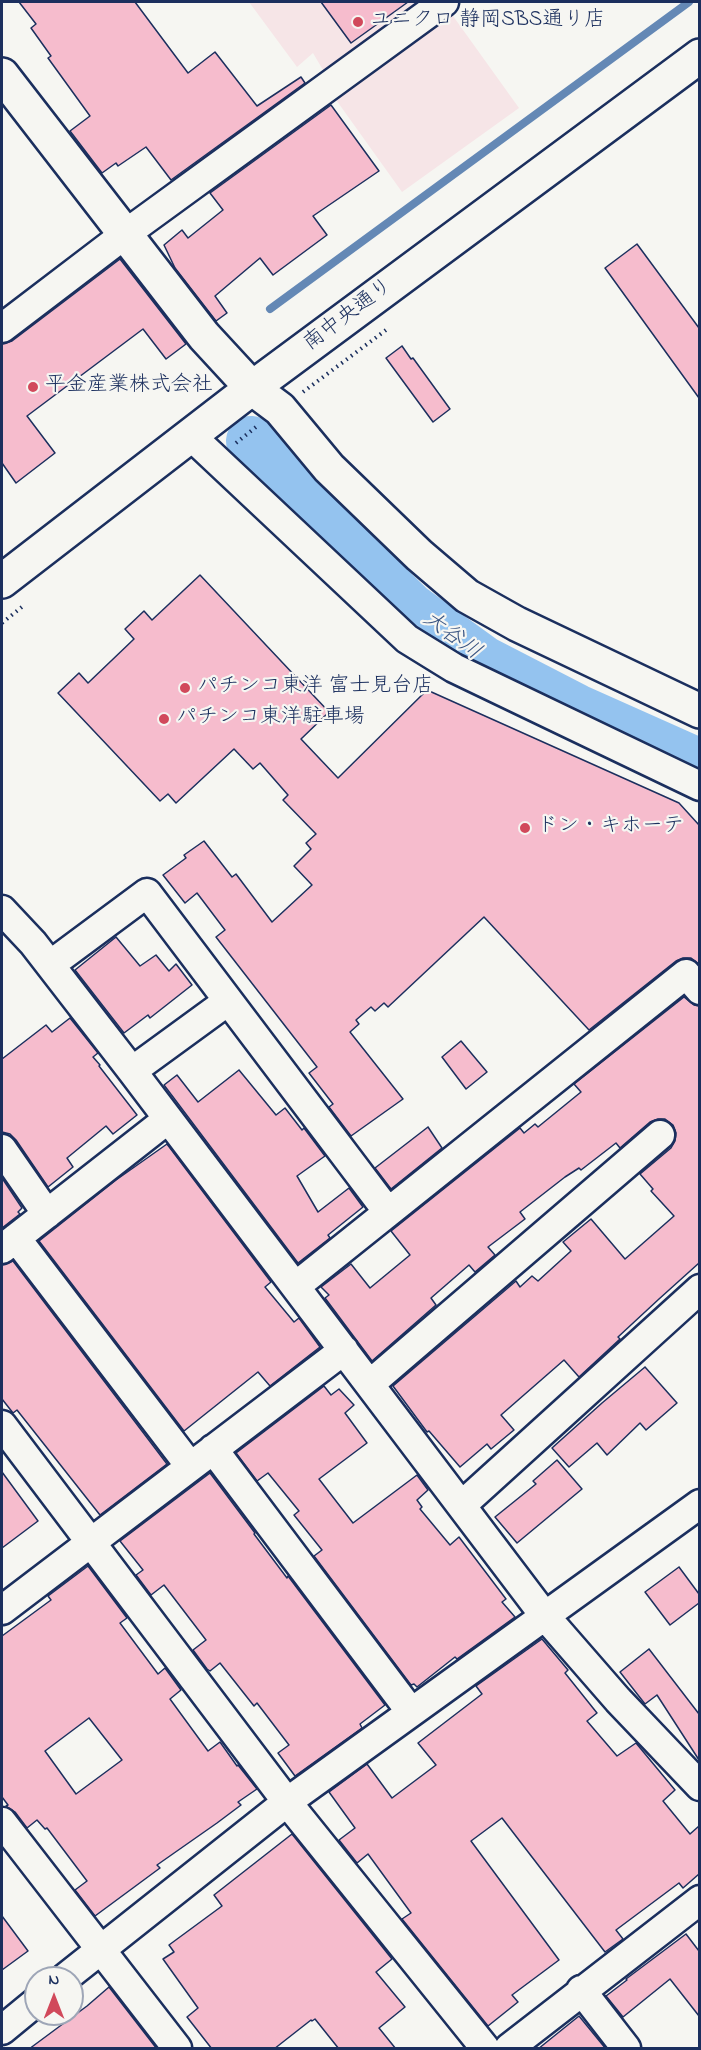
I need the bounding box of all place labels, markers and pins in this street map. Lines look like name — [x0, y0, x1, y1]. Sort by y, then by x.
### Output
place label: ユニクロ 静岡SBS通り店 — [370, 9, 605, 35]
marker: ユニクロ 静岡SBS通り店 — [351, 15, 365, 29]
place label: 平金産業株式会社 — [45, 374, 213, 400]
marker: 平金産業株式会社 — [26, 380, 40, 394]
place label: パチンコ東洋 富士見台店 — [197, 675, 433, 701]
marker: パチンコ東洋 富士見台店 — [178, 681, 192, 695]
place label: パチンコ東洋駐車場 — [176, 706, 365, 732]
marker: パチンコ東洋駐車場 — [157, 712, 171, 726]
place label: ドン・キホーテ — [537, 815, 684, 841]
marker: ドン・キホーテ — [518, 821, 532, 835]

